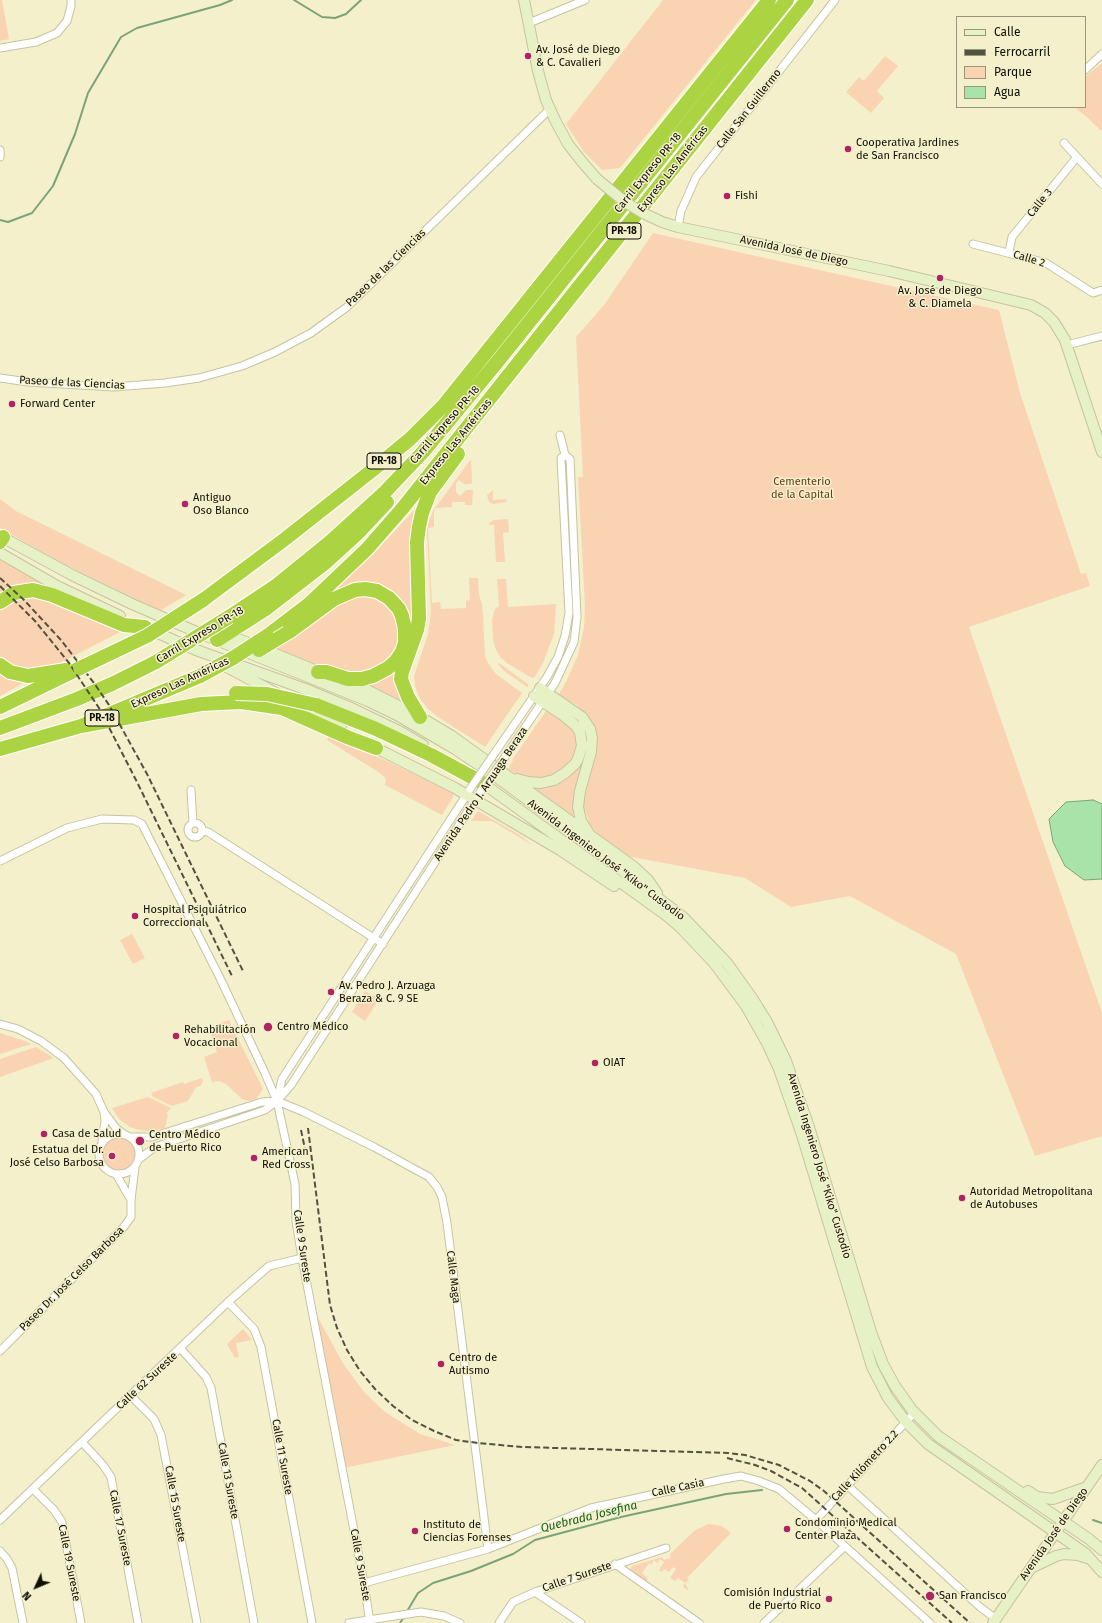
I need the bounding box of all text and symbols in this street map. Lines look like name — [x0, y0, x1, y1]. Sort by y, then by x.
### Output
legend — [956, 16, 1086, 108]
text: Calle — [994, 25, 1021, 39]
place label: Av. José de Diego & C. Cavalieri — [536, 43, 620, 69]
text: Ferrocarril — [994, 45, 1050, 59]
marker: Av. José de Diego & C. Cavalieri — [523, 51, 533, 61]
text: Parque — [994, 65, 1032, 79]
street label: Calle San Guillermo — [714, 67, 784, 151]
text: Agua — [994, 85, 1021, 99]
street label: Expreso Las Américas — [635, 123, 711, 215]
street label: Carril Expreso PR-18 — [612, 130, 684, 216]
place label: Cooperativa Jardines de San Francisco — [856, 136, 959, 162]
marker: Cooperativa Jardines de San Francisco — [843, 144, 853, 154]
street label: Calle 3 — [1025, 186, 1055, 220]
place label: Fishi — [735, 189, 758, 203]
marker: Fishi — [722, 191, 732, 201]
road number: PR-18 — [607, 223, 641, 239]
street label: Paseo de las Ciencias — [343, 227, 429, 309]
street label: Avenida José de Diego — [739, 233, 849, 269]
street label: Calle 2 — [1011, 248, 1047, 270]
marker: Av. José de Diego & C. Diamela — [935, 273, 945, 283]
place label: Av. José de Diego & C. Diamela — [898, 284, 982, 310]
street label: Paseo de las Ciencias — [19, 374, 125, 392]
street label: Carril Expreso PR-18 — [407, 383, 483, 467]
street label: Expreso Las Américas — [417, 396, 495, 488]
place label: Forward Center — [20, 397, 95, 411]
marker: Forward Center — [7, 399, 17, 409]
road number: PR-18 — [367, 453, 401, 469]
park label: Cementerio de la Capital — [771, 475, 833, 501]
place label: Antiguo Oso Blanco — [193, 491, 249, 517]
marker: Antiguo Oso Blanco — [180, 499, 190, 509]
street label: Carril Expreso PR-18 — [154, 604, 246, 666]
street label: Expreso Las Américas — [129, 654, 231, 712]
road number: PR-18 — [85, 710, 119, 726]
street label: Avenida Pedro J. Arzuaga Beraza — [431, 725, 531, 863]
street label: Avenida Ingeniero José "Kiko" Custodio — [525, 796, 687, 924]
place label: Hospital Psiquiátrico Correccional — [143, 903, 247, 929]
marker: Hospital Psiquiátrico Correccional — [130, 911, 140, 921]
place label: Av. Pedro J. Arzuaga Beraza & C. 9 SE — [339, 979, 436, 1005]
marker: Av. Pedro J. Arzuaga Beraza & C. 9 SE — [326, 987, 336, 997]
place label: Centro Médico — [277, 1020, 348, 1034]
marker: Centro Médico — [262, 1021, 274, 1033]
place label: Rehabilitación Vocacional — [184, 1023, 256, 1049]
marker: Rehabilitación Vocacional — [171, 1031, 181, 1041]
place label: OIAT — [603, 1056, 625, 1070]
marker: OIAT — [590, 1058, 600, 1068]
street label: Avenida Ingeniero José "Kiko" Custodio — [784, 1072, 854, 1260]
place label: Casa de Salud — [52, 1127, 121, 1141]
place label: Centro Médico de Puerto Rico — [149, 1128, 222, 1154]
marker: Casa de Salud — [39, 1129, 49, 1139]
marker: Centro Médico de Puerto Rico — [134, 1135, 146, 1147]
place label: Estatua del Dr. José Celso Barbosa — [10, 1143, 104, 1169]
place label: American Red Cross — [262, 1145, 310, 1171]
marker: Estatua del Dr. José Celso Barbosa — [107, 1151, 117, 1161]
marker: American Red Cross — [249, 1153, 259, 1163]
place label: Autoridad Metropolitana de Autobuses — [970, 1185, 1093, 1211]
marker: Autoridad Metropolitana de Autobuses — [957, 1193, 967, 1203]
street label: Calle 9 Sureste — [290, 1209, 314, 1283]
street label: Paseo Dr. José Celso Barbosa — [17, 1224, 127, 1334]
street label: Calle Maga — [443, 1250, 463, 1304]
street label: Calle 62 Sureste — [114, 1349, 180, 1413]
place label: Centro de Autismo — [449, 1351, 497, 1377]
marker: Centro de Autismo — [436, 1359, 446, 1369]
street label: Calle 11 Sureste — [269, 1418, 295, 1496]
street label: Calle Kilómetro 2.2 — [829, 1428, 901, 1504]
street label: Calle 13 Sureste — [215, 1442, 241, 1520]
street label: Calle 15 Sureste — [162, 1465, 188, 1543]
street label: Calle Casia — [651, 1476, 705, 1500]
street label: Avenida José de Diego — [1017, 1485, 1091, 1583]
street label: Calle 17 Sureste — [106, 1489, 134, 1567]
water label: Quebrada Josefina — [539, 1498, 639, 1536]
place label: Condominio Medical Center Plaza — [795, 1516, 897, 1542]
place label: Instituto de Ciencias Forenses — [423, 1518, 511, 1544]
street label: Calle 19 Sureste — [55, 1523, 83, 1603]
marker: Condominio Medical Center Plaza — [782, 1524, 792, 1534]
marker: Instituto de Ciencias Forenses — [410, 1526, 420, 1536]
street label: Calle 9 Sureste — [347, 1528, 373, 1602]
street label: Calle 7 Sureste — [541, 1559, 613, 1595]
north arrow — [16, 1567, 56, 1607]
place label: Comisión Industrial de Puerto Rico — [724, 1586, 821, 1612]
text: N — [20, 1589, 34, 1603]
place label: San Francisco — [939, 1589, 1007, 1603]
marker: San Francisco — [924, 1590, 936, 1602]
marker: Comisión Industrial de Puerto Rico — [824, 1594, 834, 1604]

